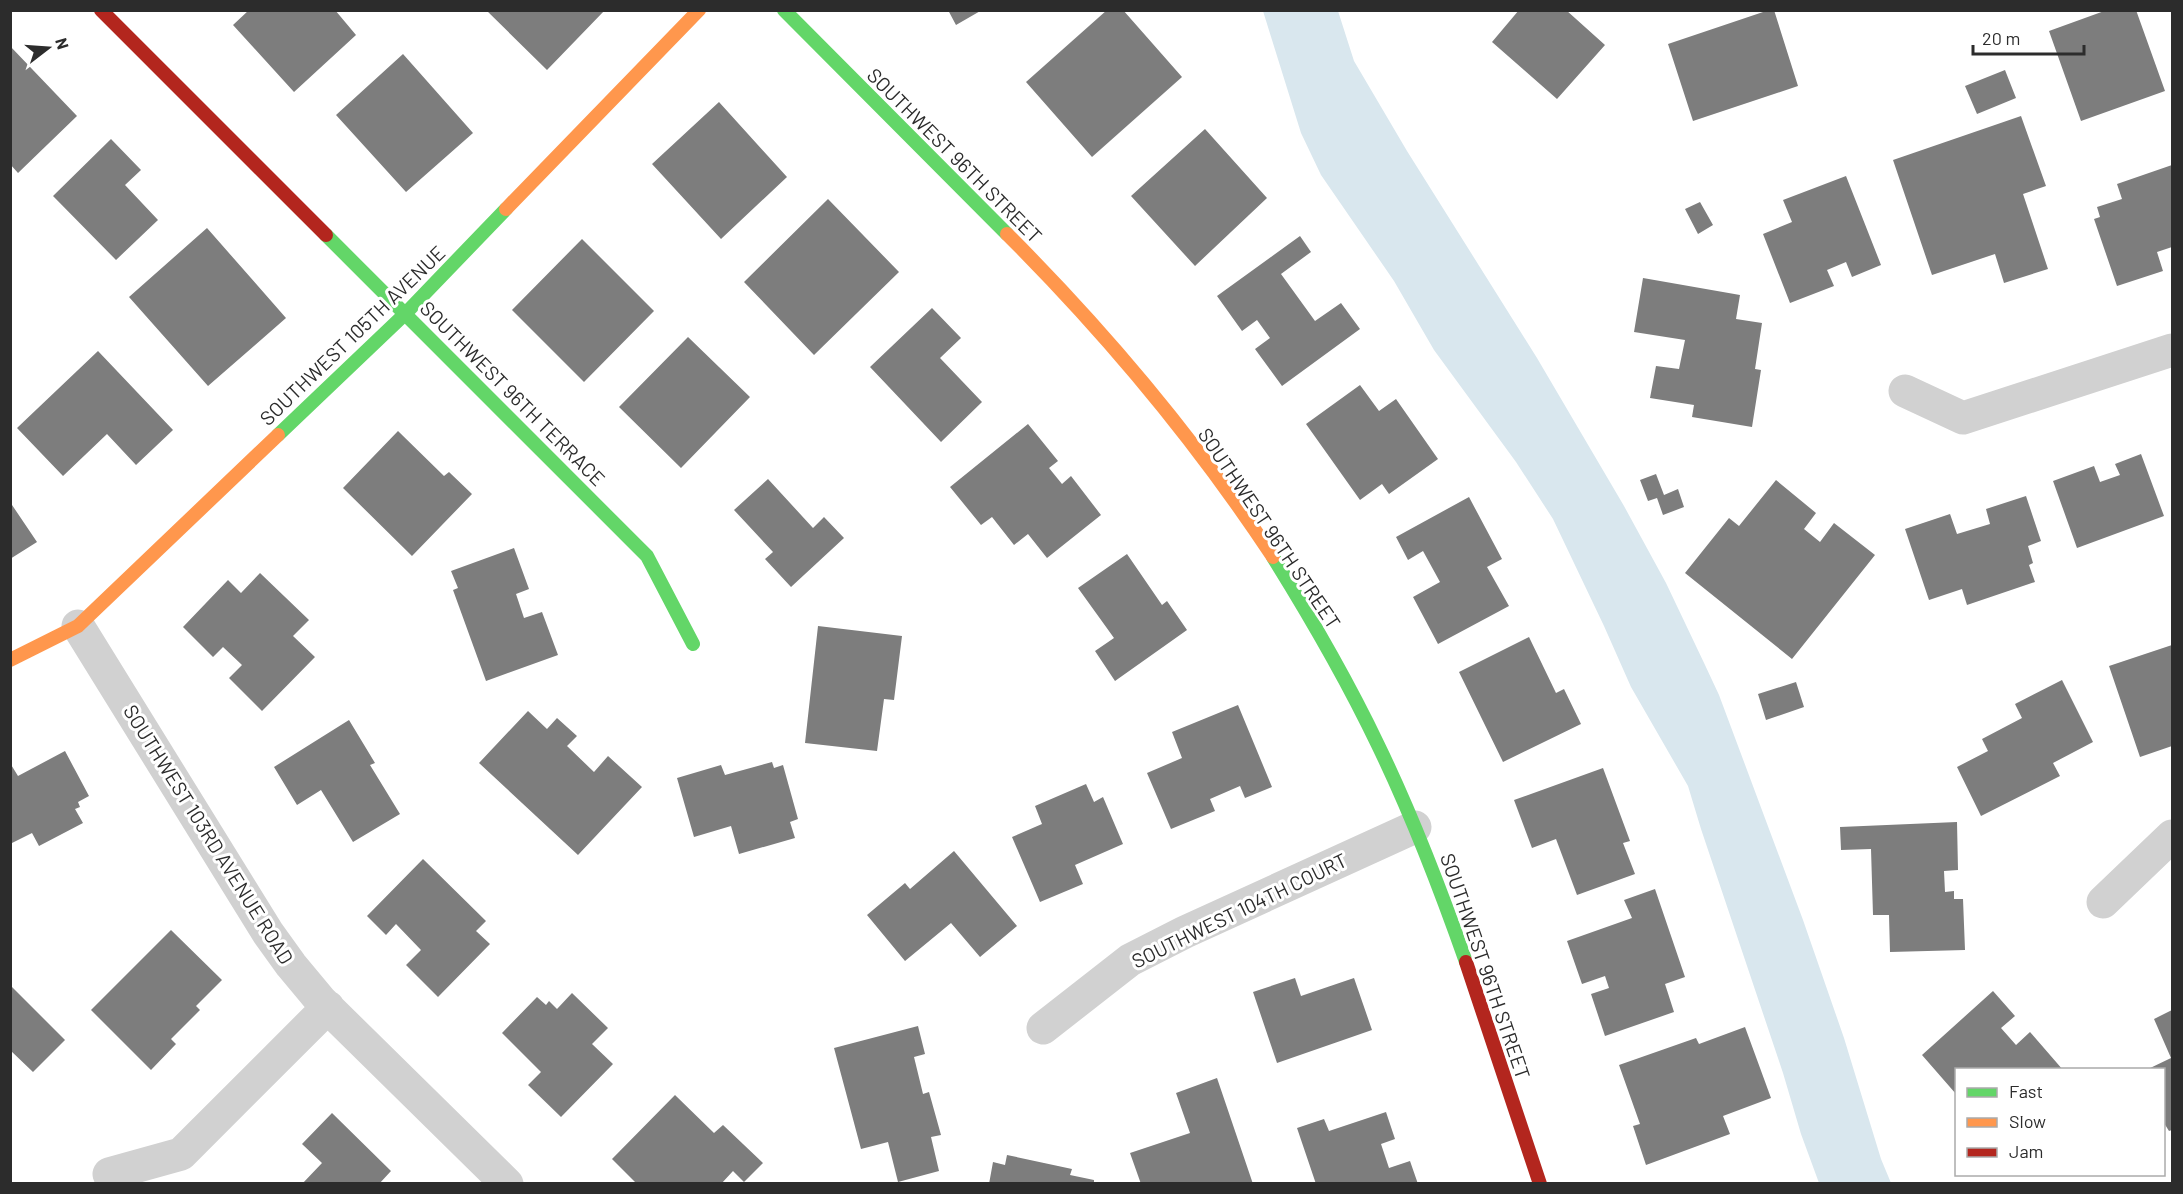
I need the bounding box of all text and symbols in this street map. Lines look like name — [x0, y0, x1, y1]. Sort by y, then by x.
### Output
north arrow — [18, 18, 78, 78]
scale bar — [1973, 18, 2084, 56]
text: 20 m — [1982, 27, 2020, 49]
text: N — [52, 36, 73, 51]
street label: SOUTHWEST 96TH STREET — [863, 63, 1047, 247]
street label: SOUTHWEST 105TH AVENUE — [254, 240, 450, 430]
street label: SOUTHWEST 96TH TERRACE — [416, 296, 610, 490]
street label: SOUTHWEST 96TH STREET — [1194, 423, 1346, 633]
street label: SOUTHWEST 103RD AVENUE ROAD — [119, 700, 299, 968]
street label: SOUTHWEST 104TH COURT — [1127, 847, 1351, 973]
street label: SOUTHWEST 96TH STREET — [1436, 850, 1536, 1082]
legend — [1955, 1068, 2165, 1176]
text: Fast — [2009, 1080, 2043, 1102]
text: Slow — [2009, 1110, 2046, 1132]
text: Jam — [2009, 1140, 2043, 1162]

